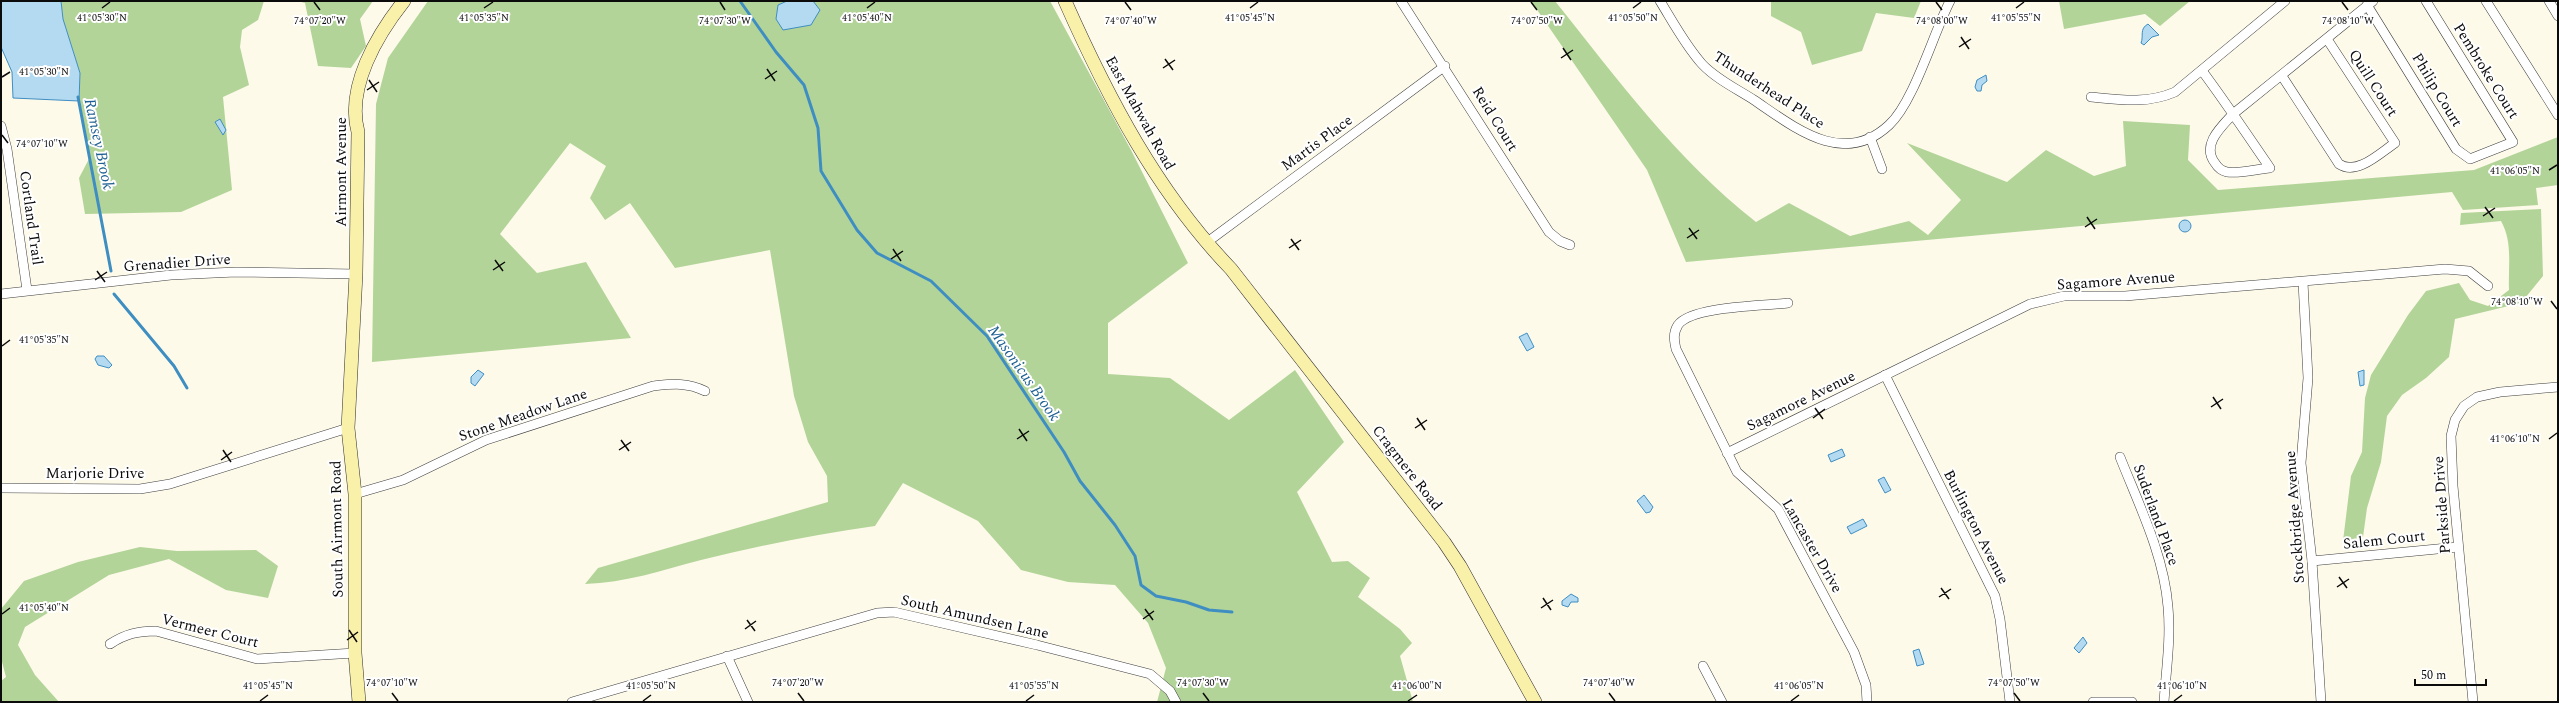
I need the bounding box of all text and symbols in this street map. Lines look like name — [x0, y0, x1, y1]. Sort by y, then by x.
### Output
text: 41°05'30"N — [77, 10, 127, 26]
text: 41°05'35"N — [459, 10, 509, 26]
text: 41°05'40"N — [842, 10, 892, 26]
text: 41°05'45"N — [1225, 10, 1275, 26]
text: 41°05'50"N — [1608, 10, 1658, 26]
text: 41°05'55"N — [1991, 10, 2041, 26]
text: 74°07'20"W — [294, 13, 346, 29]
text: 74°07'30"W — [699, 13, 751, 29]
text: 74°07'40"W — [1105, 13, 1157, 29]
text: 74°07'50"W — [1511, 13, 1563, 29]
text: 74°08'00"W — [1916, 13, 1968, 29]
text: 74°08'10"W — [2322, 13, 2374, 29]
street label: Pembroke Court — [2447, 18, 2525, 124]
street label: Thunderhead Place — [1709, 45, 1829, 135]
street label: Quill Court — [2343, 45, 2403, 121]
street label: Philip Court — [2406, 49, 2468, 131]
street label: East Mahwah Road — [1099, 52, 1181, 174]
text: 41°05'30"N — [19, 64, 69, 80]
street label: Reid Court — [1466, 82, 1524, 156]
water label: Ramsey Brook — [78, 96, 120, 192]
street label: Martis Place — [1276, 109, 1358, 177]
street label: Airmont Avenue — [330, 117, 353, 227]
text: 74°07'10"W — [16, 136, 68, 152]
text: 41°06'05"N — [2490, 163, 2540, 179]
street label: Cortland Trail — [13, 169, 49, 267]
street label: Grenadier Drive — [123, 248, 231, 278]
street label: Sagamore Avenue — [2056, 265, 2176, 297]
text: 74°08'10"W — [2491, 294, 2543, 310]
water label: Masonicus Brook — [982, 320, 1067, 427]
text: 41°05'35"N — [19, 332, 69, 348]
street label: Sagamore Avenue — [1743, 365, 1859, 437]
street label: Stone Meadow Lane — [456, 382, 590, 448]
street label: Cragmere Road — [1366, 420, 1448, 516]
text: 41°06'10"N — [2490, 431, 2540, 447]
street label: Stockbridge Avenue — [2279, 450, 2311, 584]
street label: Parkside Drive — [2427, 455, 2457, 555]
street label: South Airmont Road — [324, 460, 350, 598]
street label: Suderland Place — [2127, 461, 2185, 569]
street label: Marjorie Drive — [46, 462, 144, 485]
street label: Burlington Avenue — [1937, 466, 2015, 588]
street label: Lancaster Drive — [1776, 495, 1848, 597]
street label: Salem Court — [2342, 524, 2426, 556]
street label: South Amundsen Lane — [899, 589, 1051, 645]
text: 41°05'40"N — [19, 600, 69, 616]
street label: Vermeer Court — [159, 608, 261, 654]
scale bar — [2415, 661, 2486, 687]
text: 50 m — [2421, 666, 2446, 685]
text: 74°07'10"W — [366, 675, 418, 691]
text: 74°07'20"W — [772, 675, 824, 691]
text: 74°07'30"W — [1177, 675, 1229, 691]
text: 74°07'40"W — [1583, 675, 1635, 691]
text: 74°07'50"W — [1988, 675, 2040, 691]
text: 41°05'45"N — [243, 678, 293, 694]
text: 41°05'50"N — [626, 678, 676, 694]
text: 41°05'55"N — [1009, 678, 1059, 694]
text: 41°06'00"N — [1392, 678, 1442, 694]
text: 41°06'05"N — [1774, 678, 1824, 694]
text: 41°06'10"N — [2157, 678, 2207, 694]

